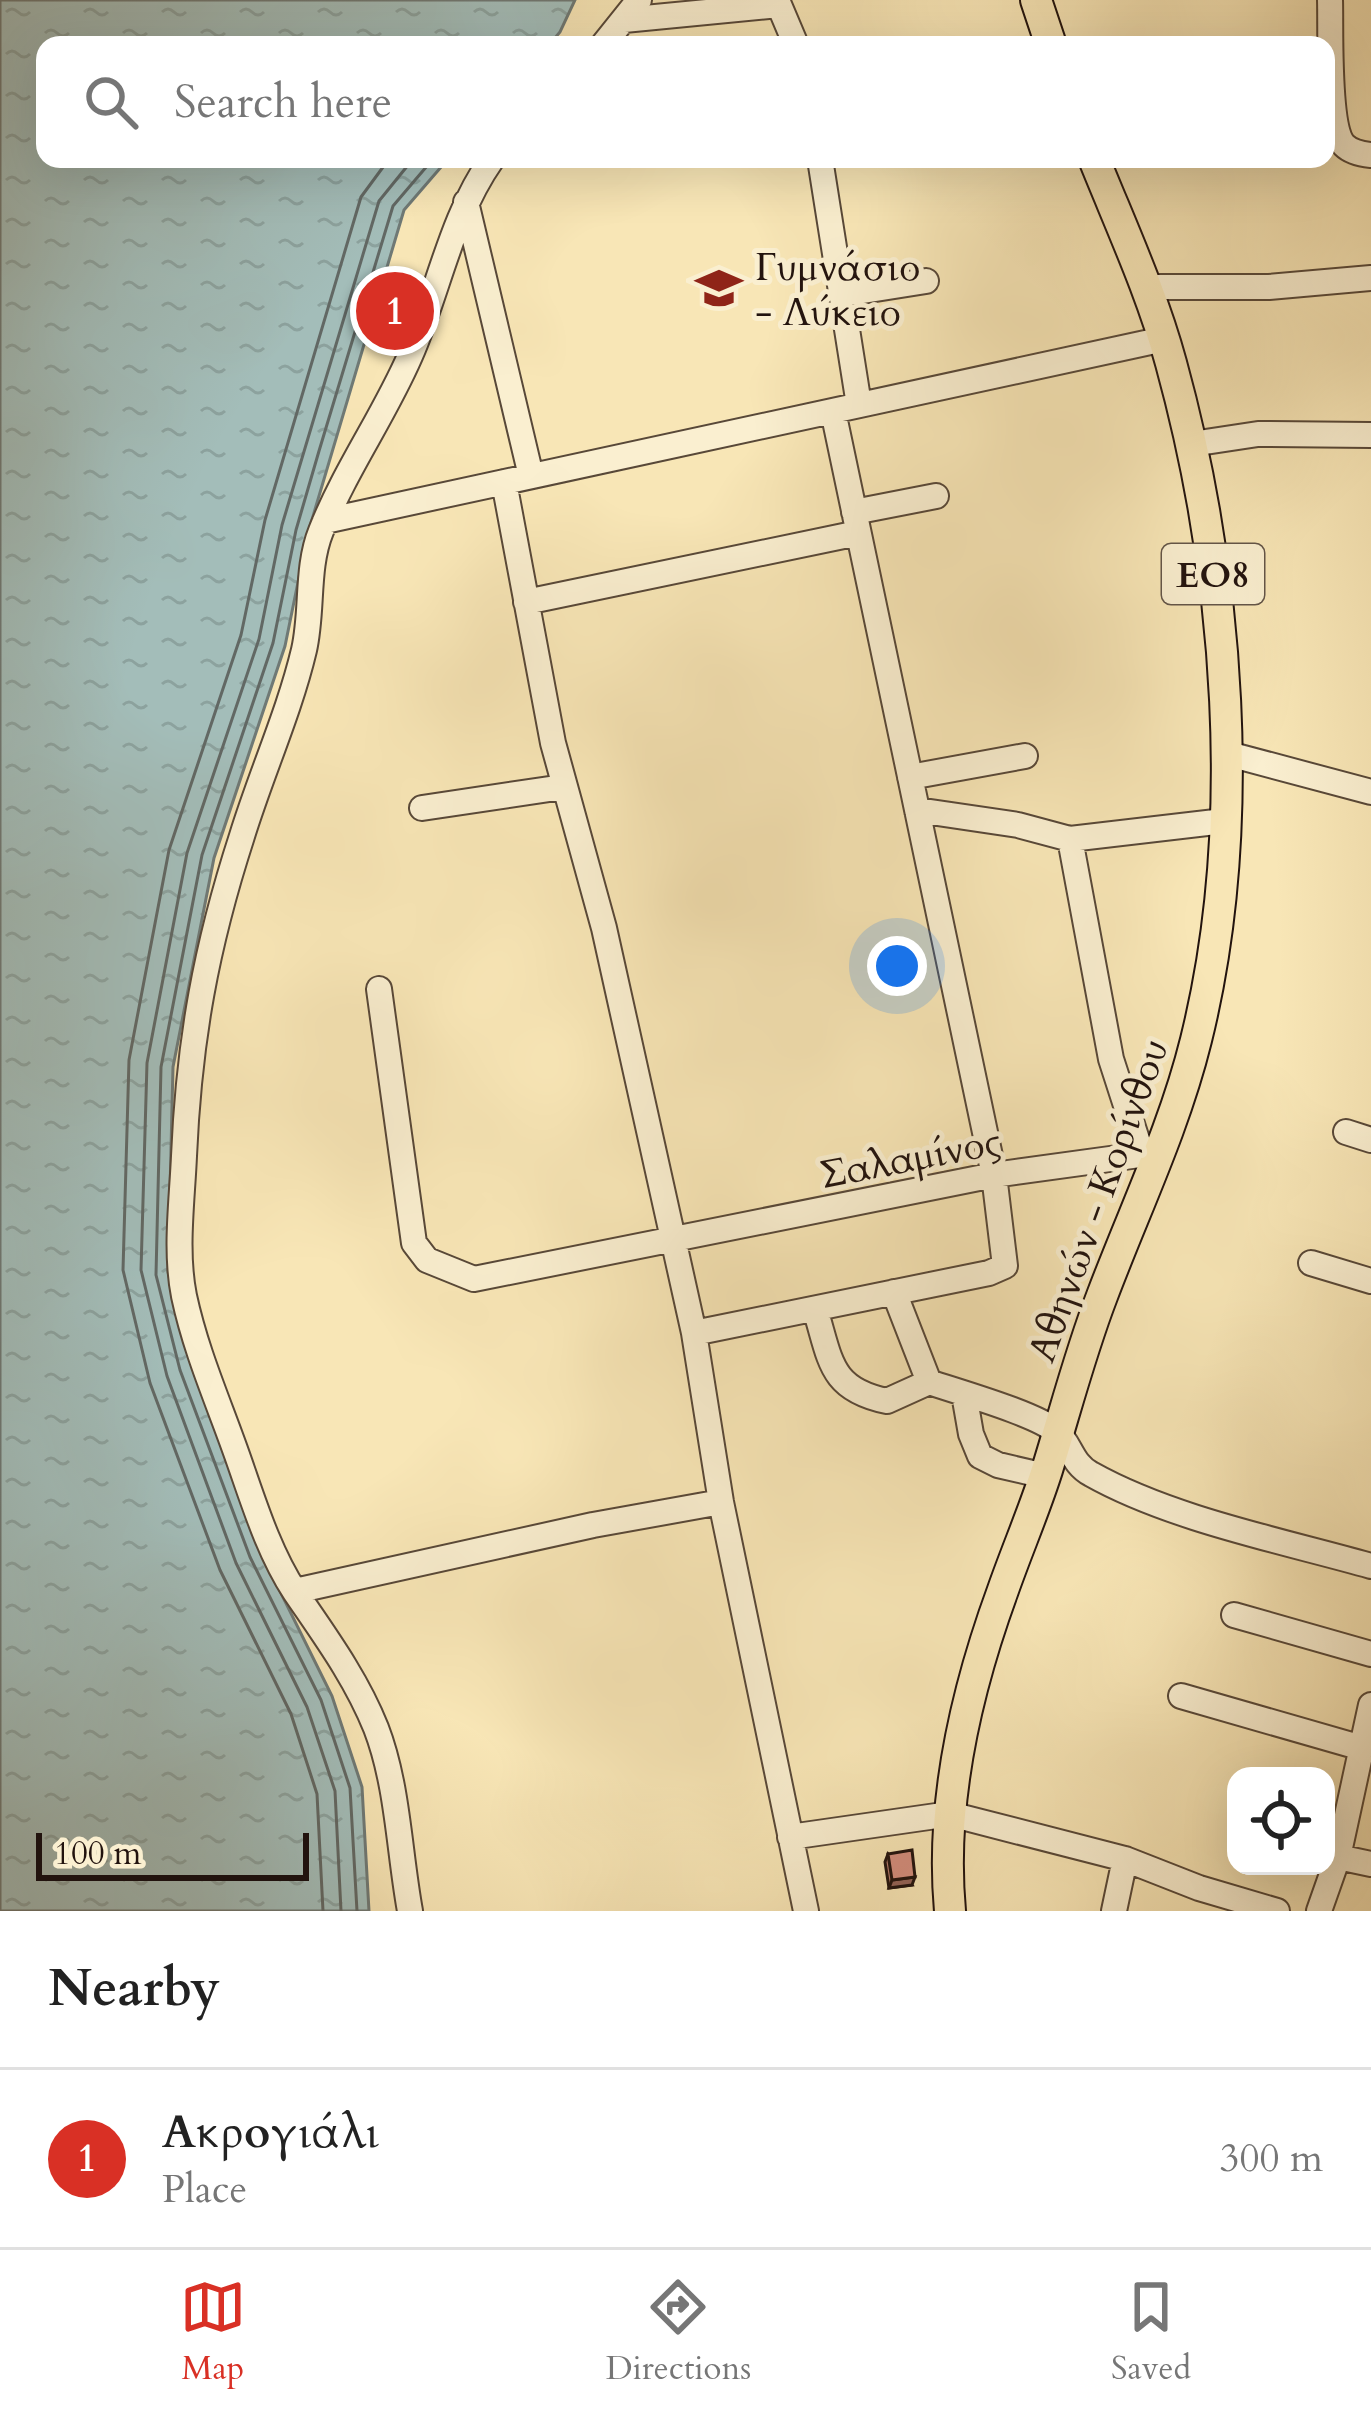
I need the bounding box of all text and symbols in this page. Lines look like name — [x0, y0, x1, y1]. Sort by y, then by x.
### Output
search box — [36, 36, 1335, 168]
icon: search — [78, 69, 144, 135]
text: Search here — [174, 72, 392, 133]
place label: Γυμνάσιο - Λύκειο — [755, 241, 920, 339]
school or university icon: Γυμνάσιο - Λύκειο — [694, 263, 744, 313]
pin: 1 — [356, 266, 434, 356]
road number: ΕΟ8 — [1162, 544, 1264, 604]
your location — [867, 936, 927, 996]
street label: Αθηνών - Κορίνθου — [1015, 1032, 1181, 1369]
street label: Σαλαμίνος — [815, 1115, 1005, 1202]
map controls — [1227, 1767, 1335, 1875]
button: locate — [1227, 1767, 1335, 1875]
scale bar — [36, 1827, 309, 1880]
text: 100 m — [54, 1831, 141, 1876]
text: Nearby — [48, 1954, 220, 2024]
text: Ακρογιάλι — [162, 2102, 380, 2163]
text: 1 — [77, 2132, 97, 2185]
text: 300 m — [1220, 2132, 1323, 2185]
text: Place — [162, 2163, 247, 2216]
tab: Map — [180, 2274, 246, 2391]
tab: Directions — [606, 2274, 751, 2391]
tab: Saved — [1111, 2274, 1191, 2391]

